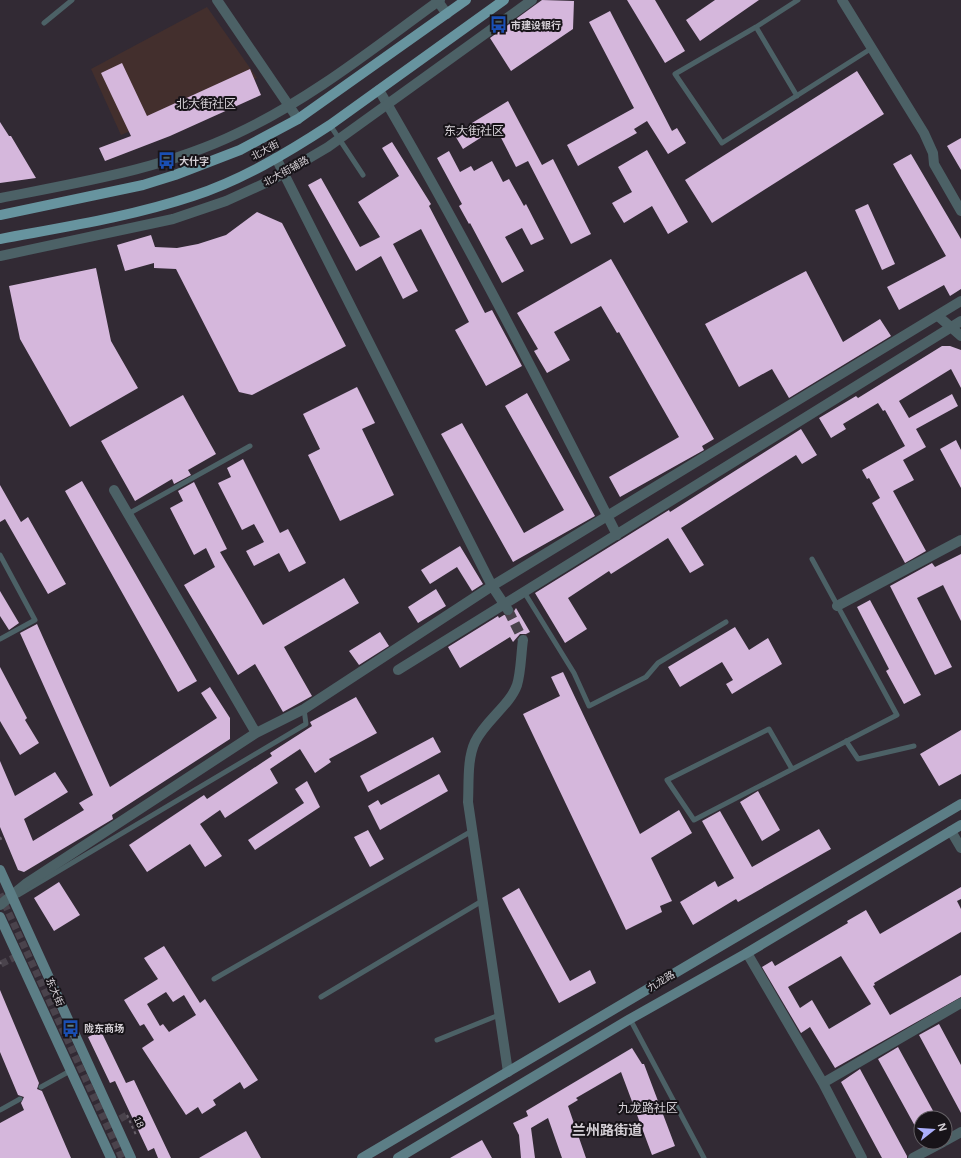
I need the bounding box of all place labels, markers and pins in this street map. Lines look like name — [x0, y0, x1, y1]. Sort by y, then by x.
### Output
bus stop icon: 市建设银行 — [488, 15, 508, 35]
place label: 市建设银行 — [511, 20, 561, 31]
bus stop icon: 大什字 — [156, 151, 176, 171]
place label: 大什字 — [179, 155, 209, 167]
bus stop icon: 陇东商场 — [61, 1018, 81, 1038]
place label: 陇东商场 — [84, 1023, 124, 1034]

